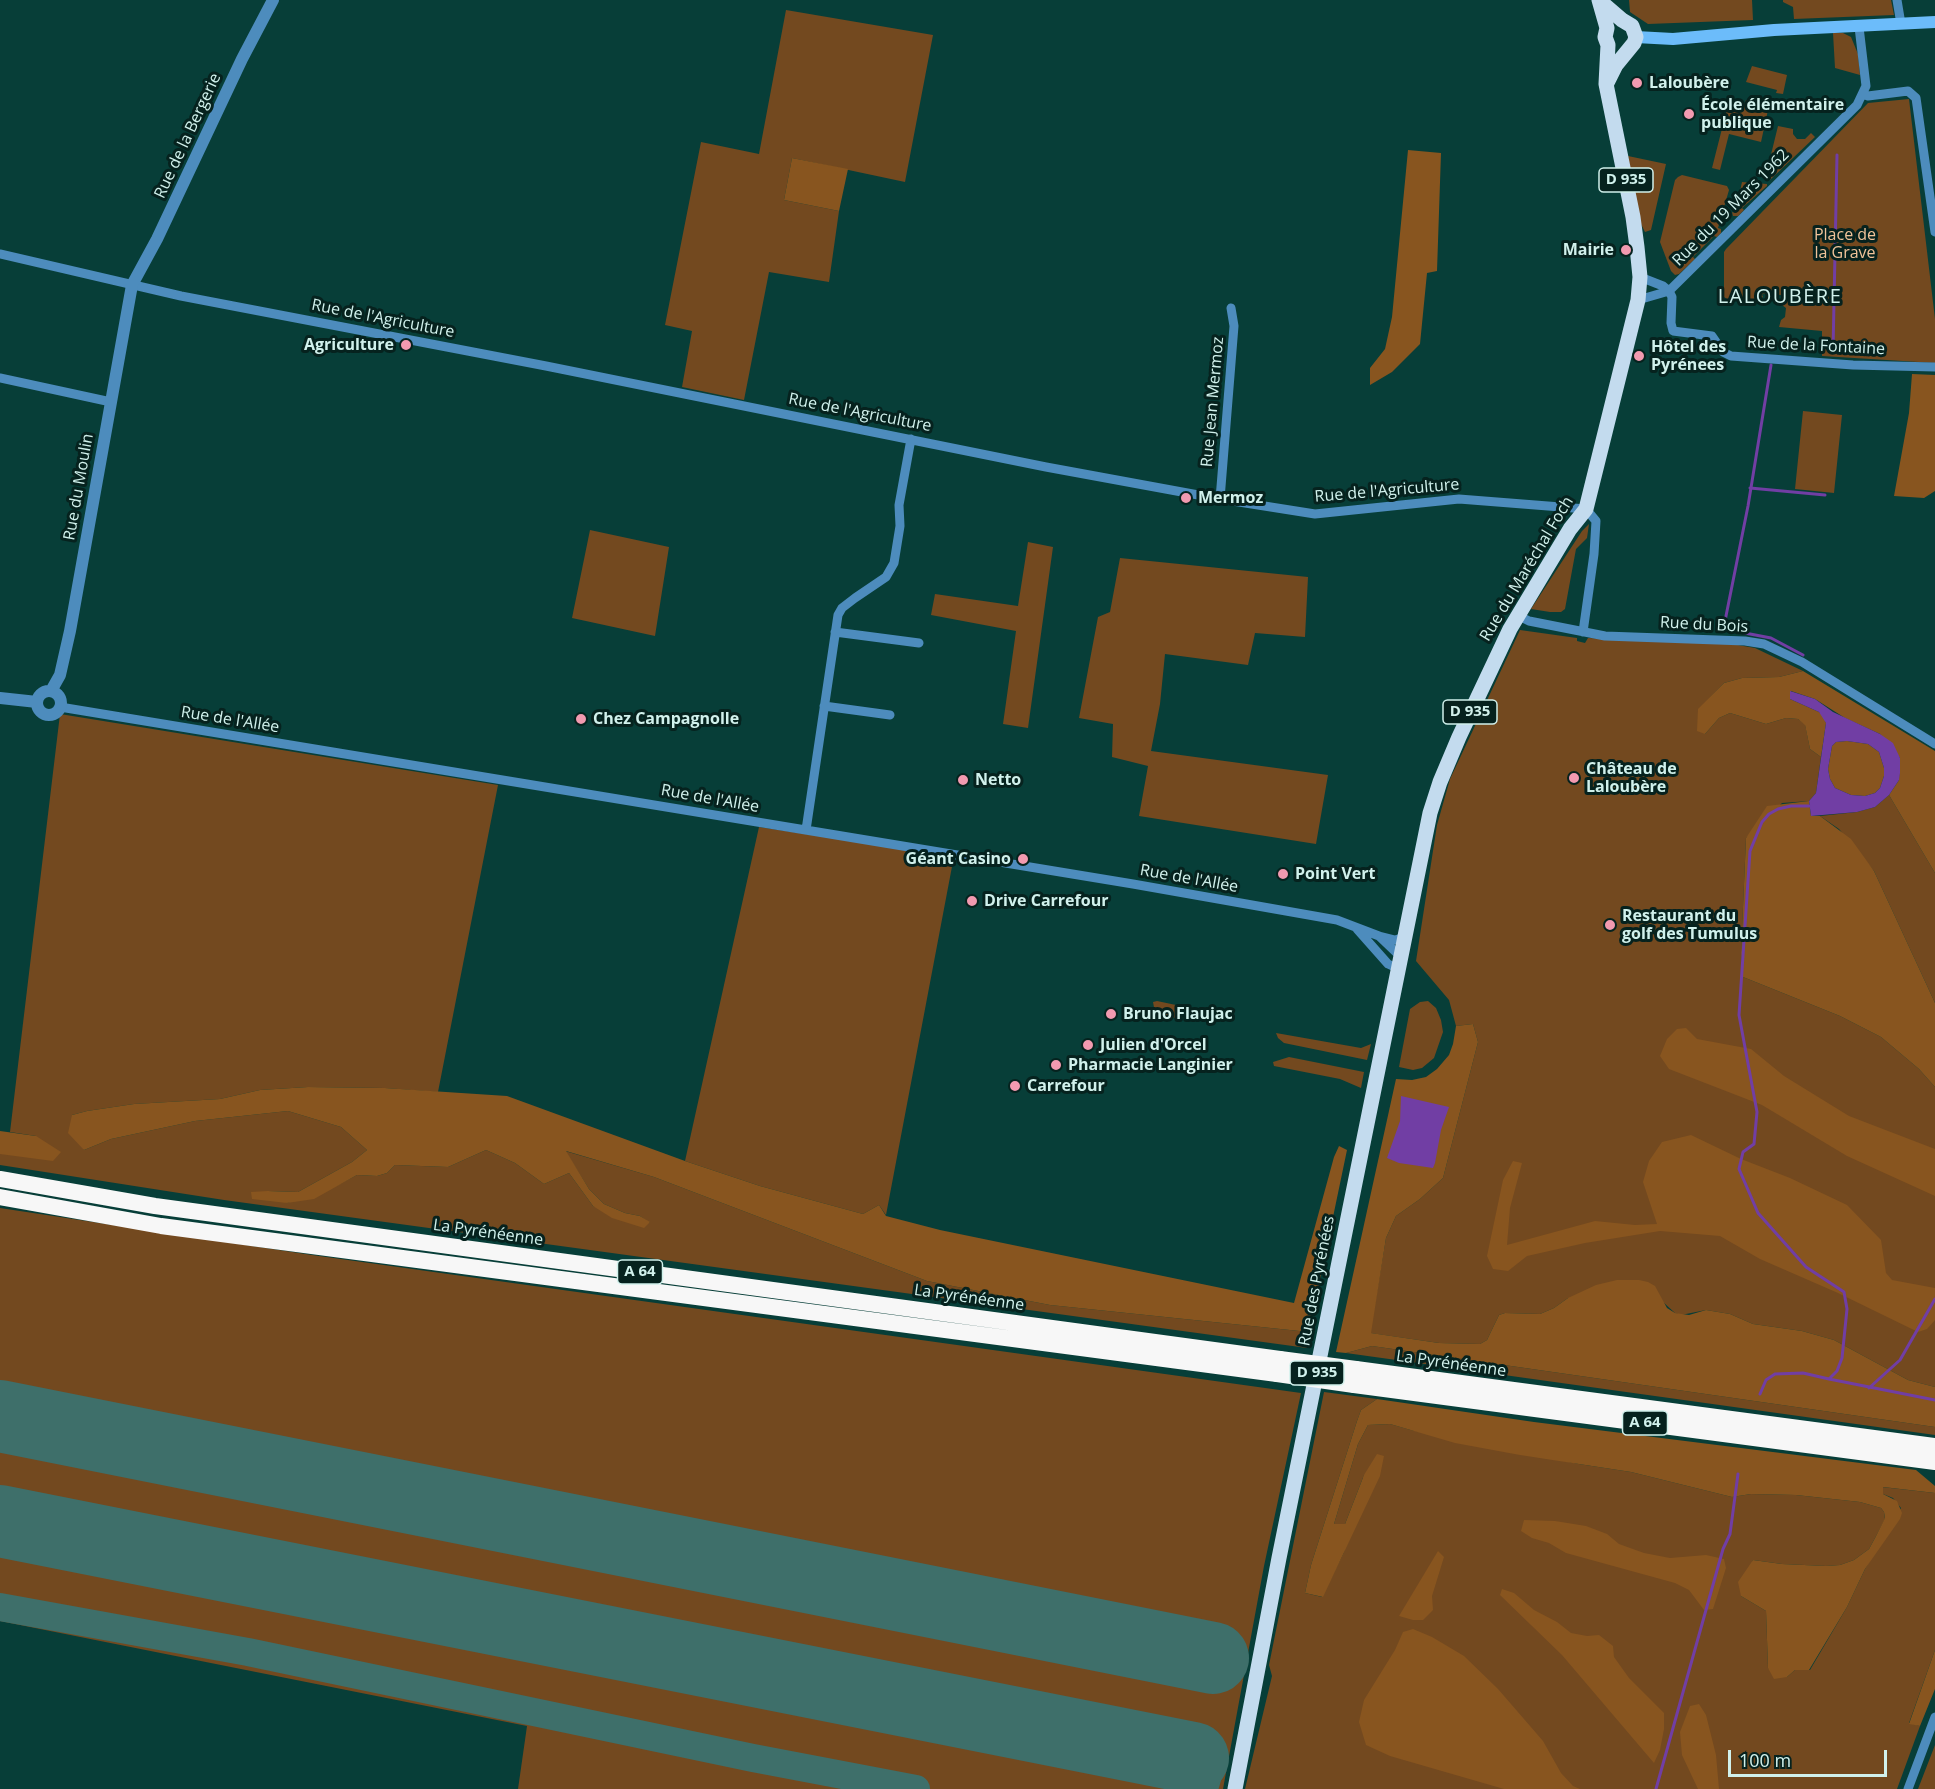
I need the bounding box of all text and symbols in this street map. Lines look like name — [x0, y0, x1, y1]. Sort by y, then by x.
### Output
street label: Rue de la Bergerie — [151, 70, 225, 202]
place label: Laloubère — [1649, 73, 1729, 93]
marker: Laloubère — [1630, 76, 1644, 90]
place label: École élémentaire publique — [1701, 95, 1844, 133]
marker: École élémentaire publique — [1682, 107, 1696, 121]
street label: Rue du 19 Mars 1962 — [1669, 146, 1793, 270]
road number: D 935 — [1599, 168, 1653, 192]
park label: Place de la Grave — [1814, 225, 1876, 263]
place label: Mairie — [1563, 240, 1614, 260]
marker: Mairie — [1619, 243, 1633, 257]
district label: LALOUBÈRE — [1718, 285, 1842, 309]
street label: Rue de l'Agriculture — [310, 296, 456, 342]
street label: Rue de la Fontaine — [1747, 333, 1885, 359]
place label: Agriculture — [304, 335, 394, 355]
street label: Rue Jean Mermoz — [1198, 336, 1228, 468]
place label: Hôtel des Pyrénees — [1651, 337, 1726, 375]
marker: Agriculture — [399, 338, 413, 352]
marker: Hôtel des Pyrénees — [1632, 349, 1646, 363]
street label: Rue de l'Agriculture — [787, 390, 933, 436]
street label: Rue du Moulin — [60, 432, 98, 542]
street label: Rue de l'Agriculture — [1314, 475, 1460, 507]
place label: Mermoz — [1198, 488, 1263, 508]
marker: Mermoz — [1179, 491, 1193, 505]
street label: Rue du Maréchal Foch — [1476, 493, 1578, 645]
street label: Rue du Bois — [1659, 613, 1749, 637]
road number: D 935 — [1443, 700, 1497, 724]
street label: Rue de l'Allée — [179, 703, 281, 737]
place label: Chez Campagnolle — [593, 709, 739, 729]
marker: Chez Campagnolle — [574, 712, 588, 726]
place label: Château de Laloubère — [1586, 759, 1677, 797]
place label: Netto — [975, 770, 1021, 790]
marker: Château de Laloubère — [1567, 771, 1581, 785]
marker: Netto — [956, 773, 970, 787]
street label: Rue de l'Allée — [659, 781, 761, 817]
place label: Géant Casino — [906, 849, 1011, 869]
marker: Géant Casino — [1016, 852, 1030, 866]
street label: Rue de l'Allée — [1138, 861, 1240, 897]
place label: Point Vert — [1295, 864, 1376, 884]
marker: Point Vert — [1276, 867, 1290, 881]
place label: Drive Carrefour — [984, 891, 1108, 911]
marker: Drive Carrefour — [965, 894, 979, 908]
place label: Restaurant du golf des Tumulus — [1622, 906, 1757, 944]
marker: Restaurant du golf des Tumulus — [1603, 918, 1617, 932]
place label: Bruno Flaujac — [1123, 1004, 1233, 1024]
marker: Bruno Flaujac — [1104, 1007, 1118, 1021]
place label: Julien d'Orcel — [1100, 1035, 1207, 1055]
marker: Julien d'Orcel — [1081, 1038, 1095, 1052]
place label: Pharmacie Langinier — [1068, 1055, 1233, 1075]
marker: Pharmacie Langinier — [1049, 1058, 1063, 1072]
place label: Carrefour — [1027, 1076, 1105, 1096]
marker: Carrefour — [1008, 1079, 1022, 1093]
street label: Rue des Pyrénées — [1295, 1214, 1339, 1348]
street label: La Pyrénéenne — [432, 1216, 544, 1250]
road number: A 64 — [618, 1260, 662, 1284]
street label: La Pyrénéenne — [913, 1281, 1025, 1315]
street label: La Pyrénéenne — [1395, 1347, 1507, 1381]
road number: D 935 — [1290, 1361, 1344, 1385]
road number: A 64 — [1622, 1411, 1668, 1435]
scale bar — [1731, 1738, 1890, 1776]
text: 100 m — [1739, 1748, 1791, 1772]

